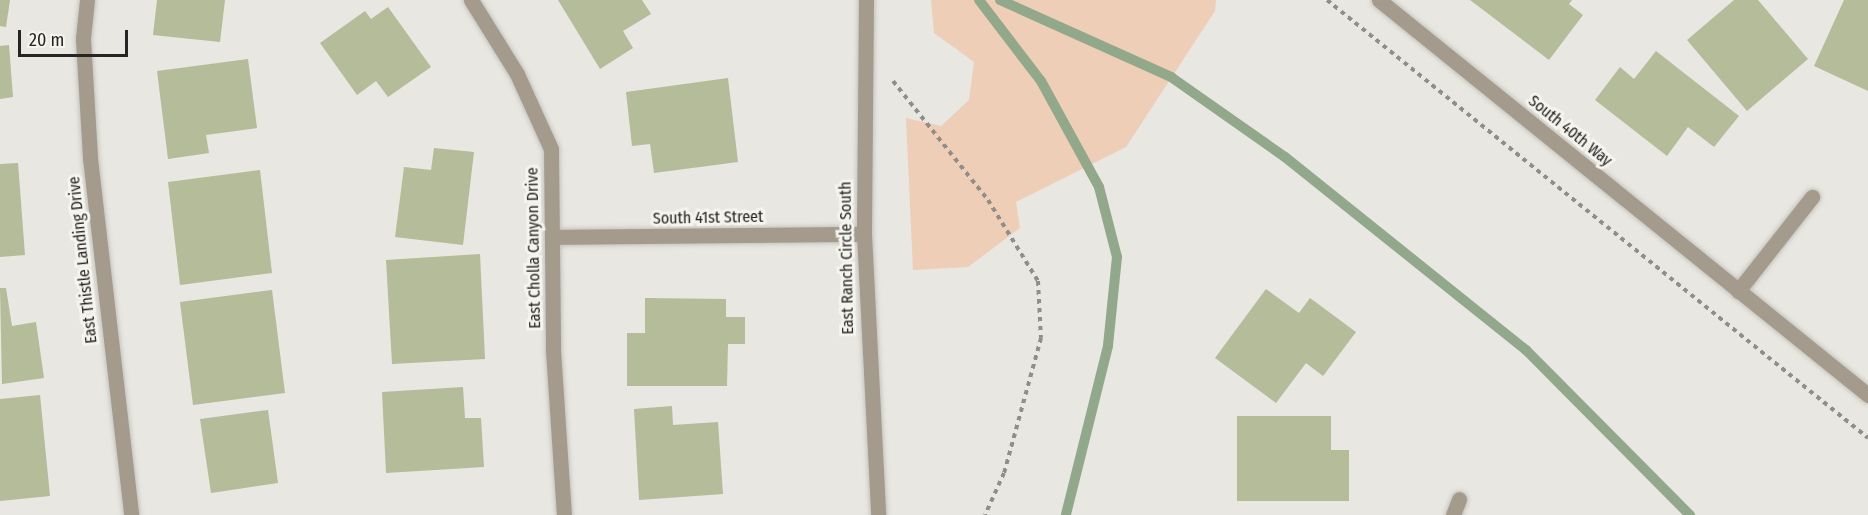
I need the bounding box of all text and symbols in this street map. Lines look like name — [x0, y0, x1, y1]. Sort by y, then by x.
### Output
scale bar — [21, 18, 130, 56]
text: 20 m — [29, 29, 64, 51]
street label: South 40th Way — [1524, 91, 1616, 171]
street label: East Cholla Canyon Drive — [523, 167, 545, 329]
street label: East Thistle Landing Drive — [65, 176, 101, 344]
street label: East Ranch Circle South — [836, 181, 858, 335]
street label: South 41st Street — [653, 207, 763, 229]

